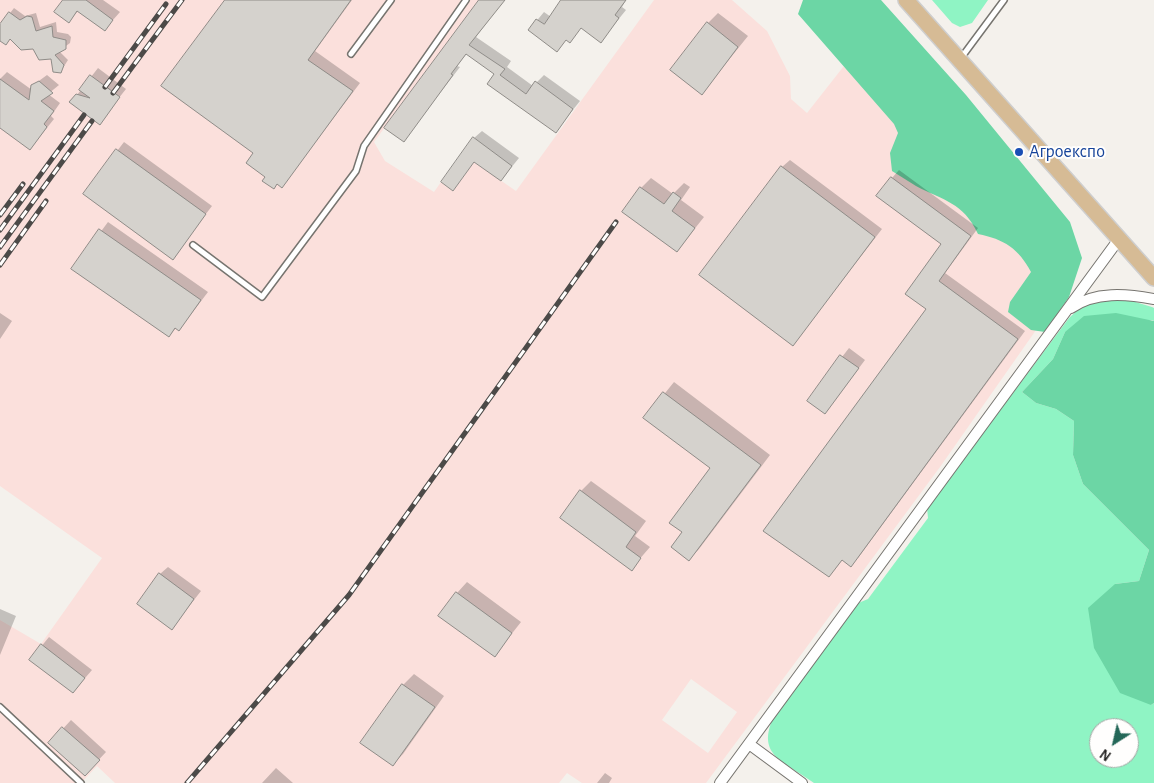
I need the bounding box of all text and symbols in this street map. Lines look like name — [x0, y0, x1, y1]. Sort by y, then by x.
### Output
place label: Агроекспо — [1029, 141, 1105, 163]
marker: Агроекспо — [1013, 146, 1025, 158]
north arrow — [1089, 718, 1139, 768]
text: N — [1098, 746, 1114, 763]

